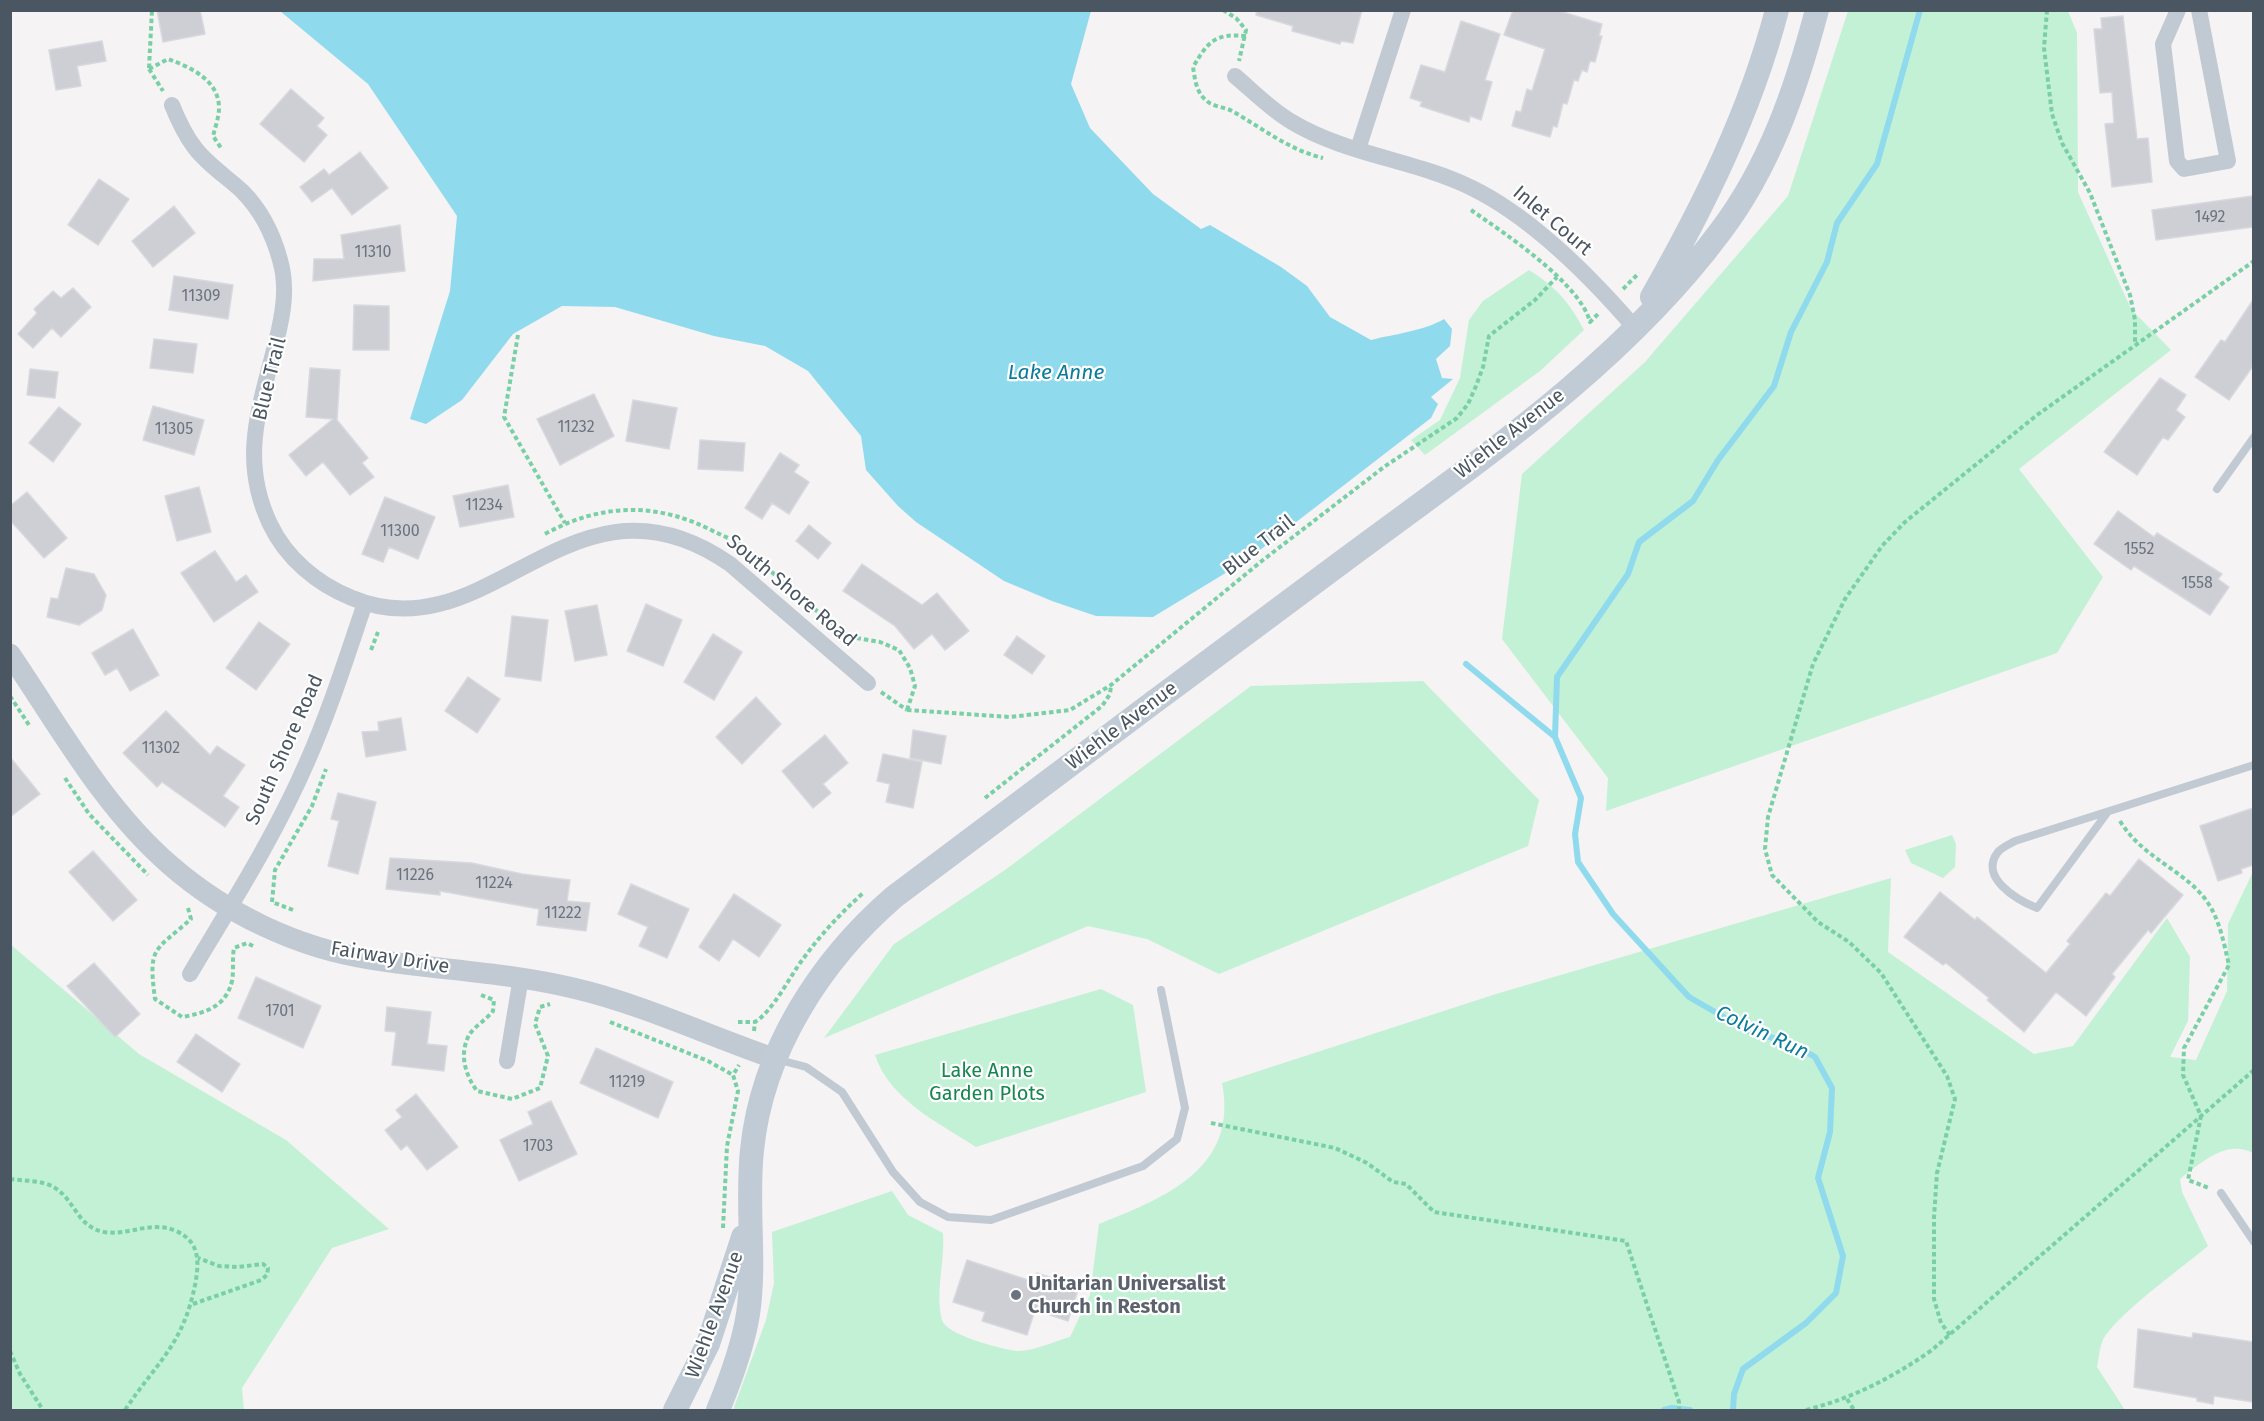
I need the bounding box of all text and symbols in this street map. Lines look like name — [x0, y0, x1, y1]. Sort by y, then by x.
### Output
street label: Inlet Court — [1508, 181, 1596, 261]
house number: 1492 — [2194, 208, 2226, 228]
house number: 11310 — [354, 243, 392, 263]
house number: 11309 — [182, 287, 220, 307]
street label: Blue Trail — [248, 335, 292, 423]
water label: Lake Anne — [1008, 360, 1104, 386]
street label: Wiehle Avenue — [1450, 384, 1570, 484]
house number: 11232 — [557, 418, 595, 438]
house number: 11305 — [155, 420, 193, 440]
house number: 11234 — [465, 496, 503, 516]
street label: Blue Trail — [1218, 510, 1300, 582]
house number: 11300 — [380, 522, 420, 542]
street label: South Shore Road — [721, 530, 861, 652]
house number: 1552 — [2124, 540, 2154, 560]
house number: 1558 — [2181, 574, 2213, 594]
street label: South Shore Road — [241, 671, 329, 829]
street label: Wiehle Avenue — [1062, 676, 1182, 776]
house number: 11302 — [142, 739, 180, 759]
house number: 11226 — [396, 866, 434, 886]
house number: 11224 — [475, 874, 513, 894]
house number: 11222 — [544, 904, 582, 924]
street label: Fairway Drive — [329, 937, 451, 979]
water label: Colvin Run — [1711, 1001, 1813, 1065]
house number: 1701 — [265, 1002, 295, 1022]
park label: Lake Anne Garden Plots — [929, 1059, 1045, 1106]
house number: 11219 — [609, 1073, 645, 1093]
house number: 1703 — [523, 1137, 553, 1157]
street label: Wiehle Avenue — [681, 1248, 749, 1382]
place label: Unitarian Universalist Church in Reston — [1028, 1272, 1226, 1319]
marker: Unitarian Universalist Church in Reston — [1009, 1288, 1023, 1302]

